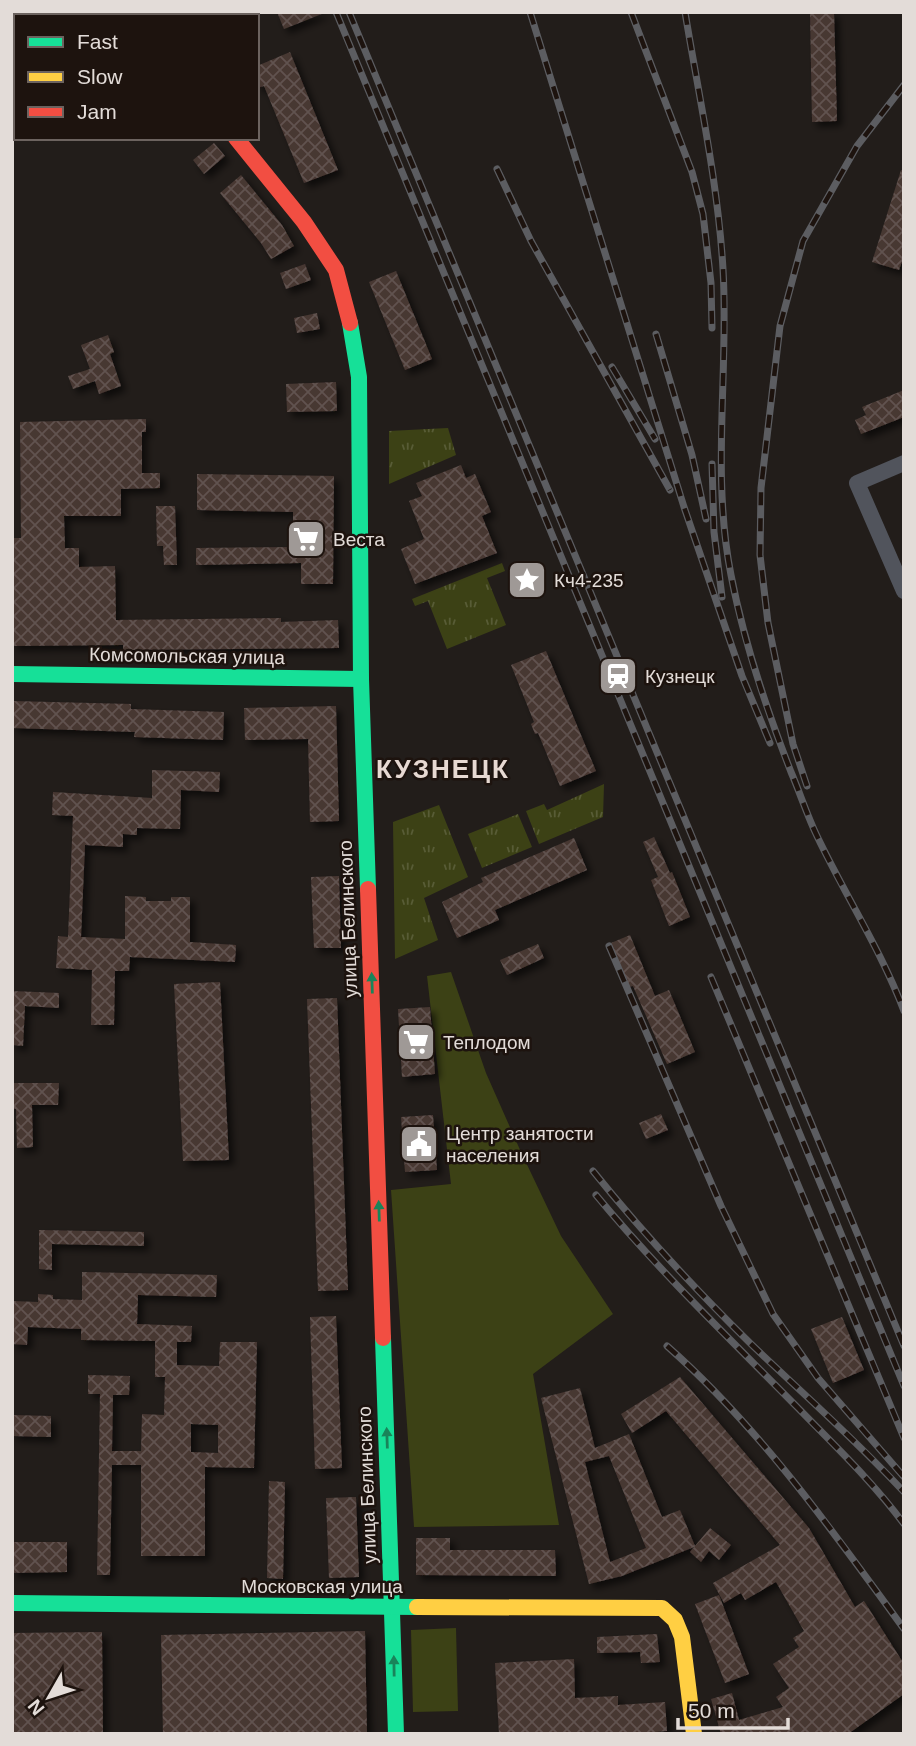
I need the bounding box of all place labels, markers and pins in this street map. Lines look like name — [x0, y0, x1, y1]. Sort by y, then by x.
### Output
supermarket icon: Веста — [285, 518, 327, 560]
place label: Веста — [333, 529, 385, 550]
place icon: Кч4-235 — [506, 559, 548, 601]
place label: Кч4-235 — [554, 570, 624, 591]
station icon: Кузнецк — [597, 655, 639, 697]
place label: Кузнецк — [645, 666, 715, 687]
supermarket icon: Теплодом — [395, 1021, 437, 1063]
place label: Теплодом — [443, 1032, 531, 1053]
public building icon: Центр занятости населения — [398, 1123, 440, 1165]
place label: Центр занятости населения — [446, 1123, 594, 1166]

